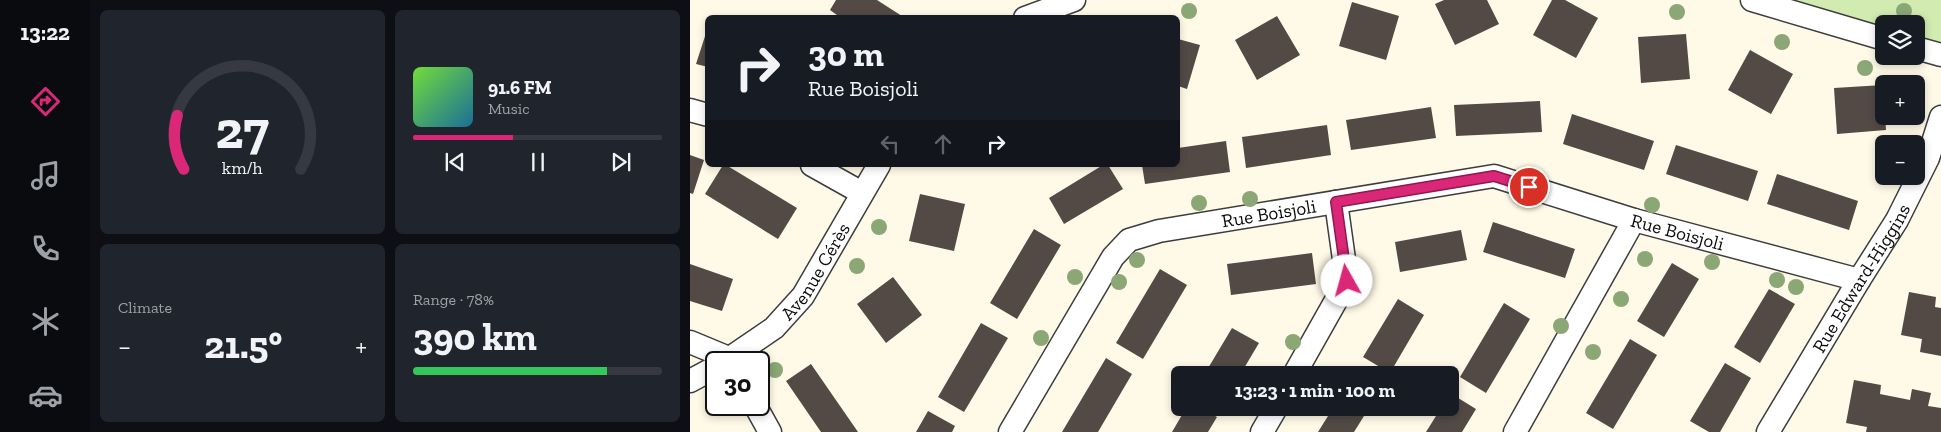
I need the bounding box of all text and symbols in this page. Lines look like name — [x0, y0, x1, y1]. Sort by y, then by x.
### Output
map controls — [1875, 15, 1925, 185]
button: layers — [1875, 15, 1925, 65]
text: 13:22 — [20, 19, 70, 46]
text: 30 m — [808, 33, 884, 75]
icon: right — [725, 35, 790, 100]
text: Rue Boisjoli — [808, 75, 918, 102]
button: + — [1875, 75, 1925, 125]
text: 91.6 FM — [488, 76, 552, 99]
icon: directions — [28, 84, 63, 119]
text: 27 — [216, 99, 270, 161]
text: Music — [488, 99, 530, 118]
icon: left — [876, 130, 904, 158]
icon: ahead — [929, 130, 957, 158]
icon: right — [982, 130, 1010, 158]
button: − — [1875, 135, 1925, 185]
icon: previous — [441, 148, 469, 176]
icon: pause — [524, 148, 552, 176]
icon: next — [607, 148, 635, 176]
text: km/h — [222, 157, 263, 179]
icon: music — [28, 158, 63, 193]
pin — [1508, 166, 1550, 208]
icon: arrive — [1515, 173, 1543, 201]
street label: Rue Boisjoli — [1220, 194, 1318, 232]
street label: Rue Edward-Higgins — [1807, 200, 1915, 357]
street label: Rue Boisjoli — [1628, 208, 1727, 255]
street label: Avenue Cérès — [776, 219, 855, 325]
icon: phone — [28, 231, 63, 266]
position arrow — [1320, 254, 1372, 306]
text: Range · 78% — [413, 290, 494, 309]
text: Climate — [118, 298, 172, 317]
icon: climate — [28, 304, 63, 339]
text: 390 km — [413, 314, 537, 360]
text: 21.5° — [204, 322, 282, 368]
text: − — [118, 330, 131, 363]
text: + — [355, 330, 367, 363]
speed limit sign: 30 — [705, 351, 770, 416]
icon: car — [28, 378, 63, 413]
text: 13:23 · 1 min · 100 m — [1235, 379, 1395, 402]

